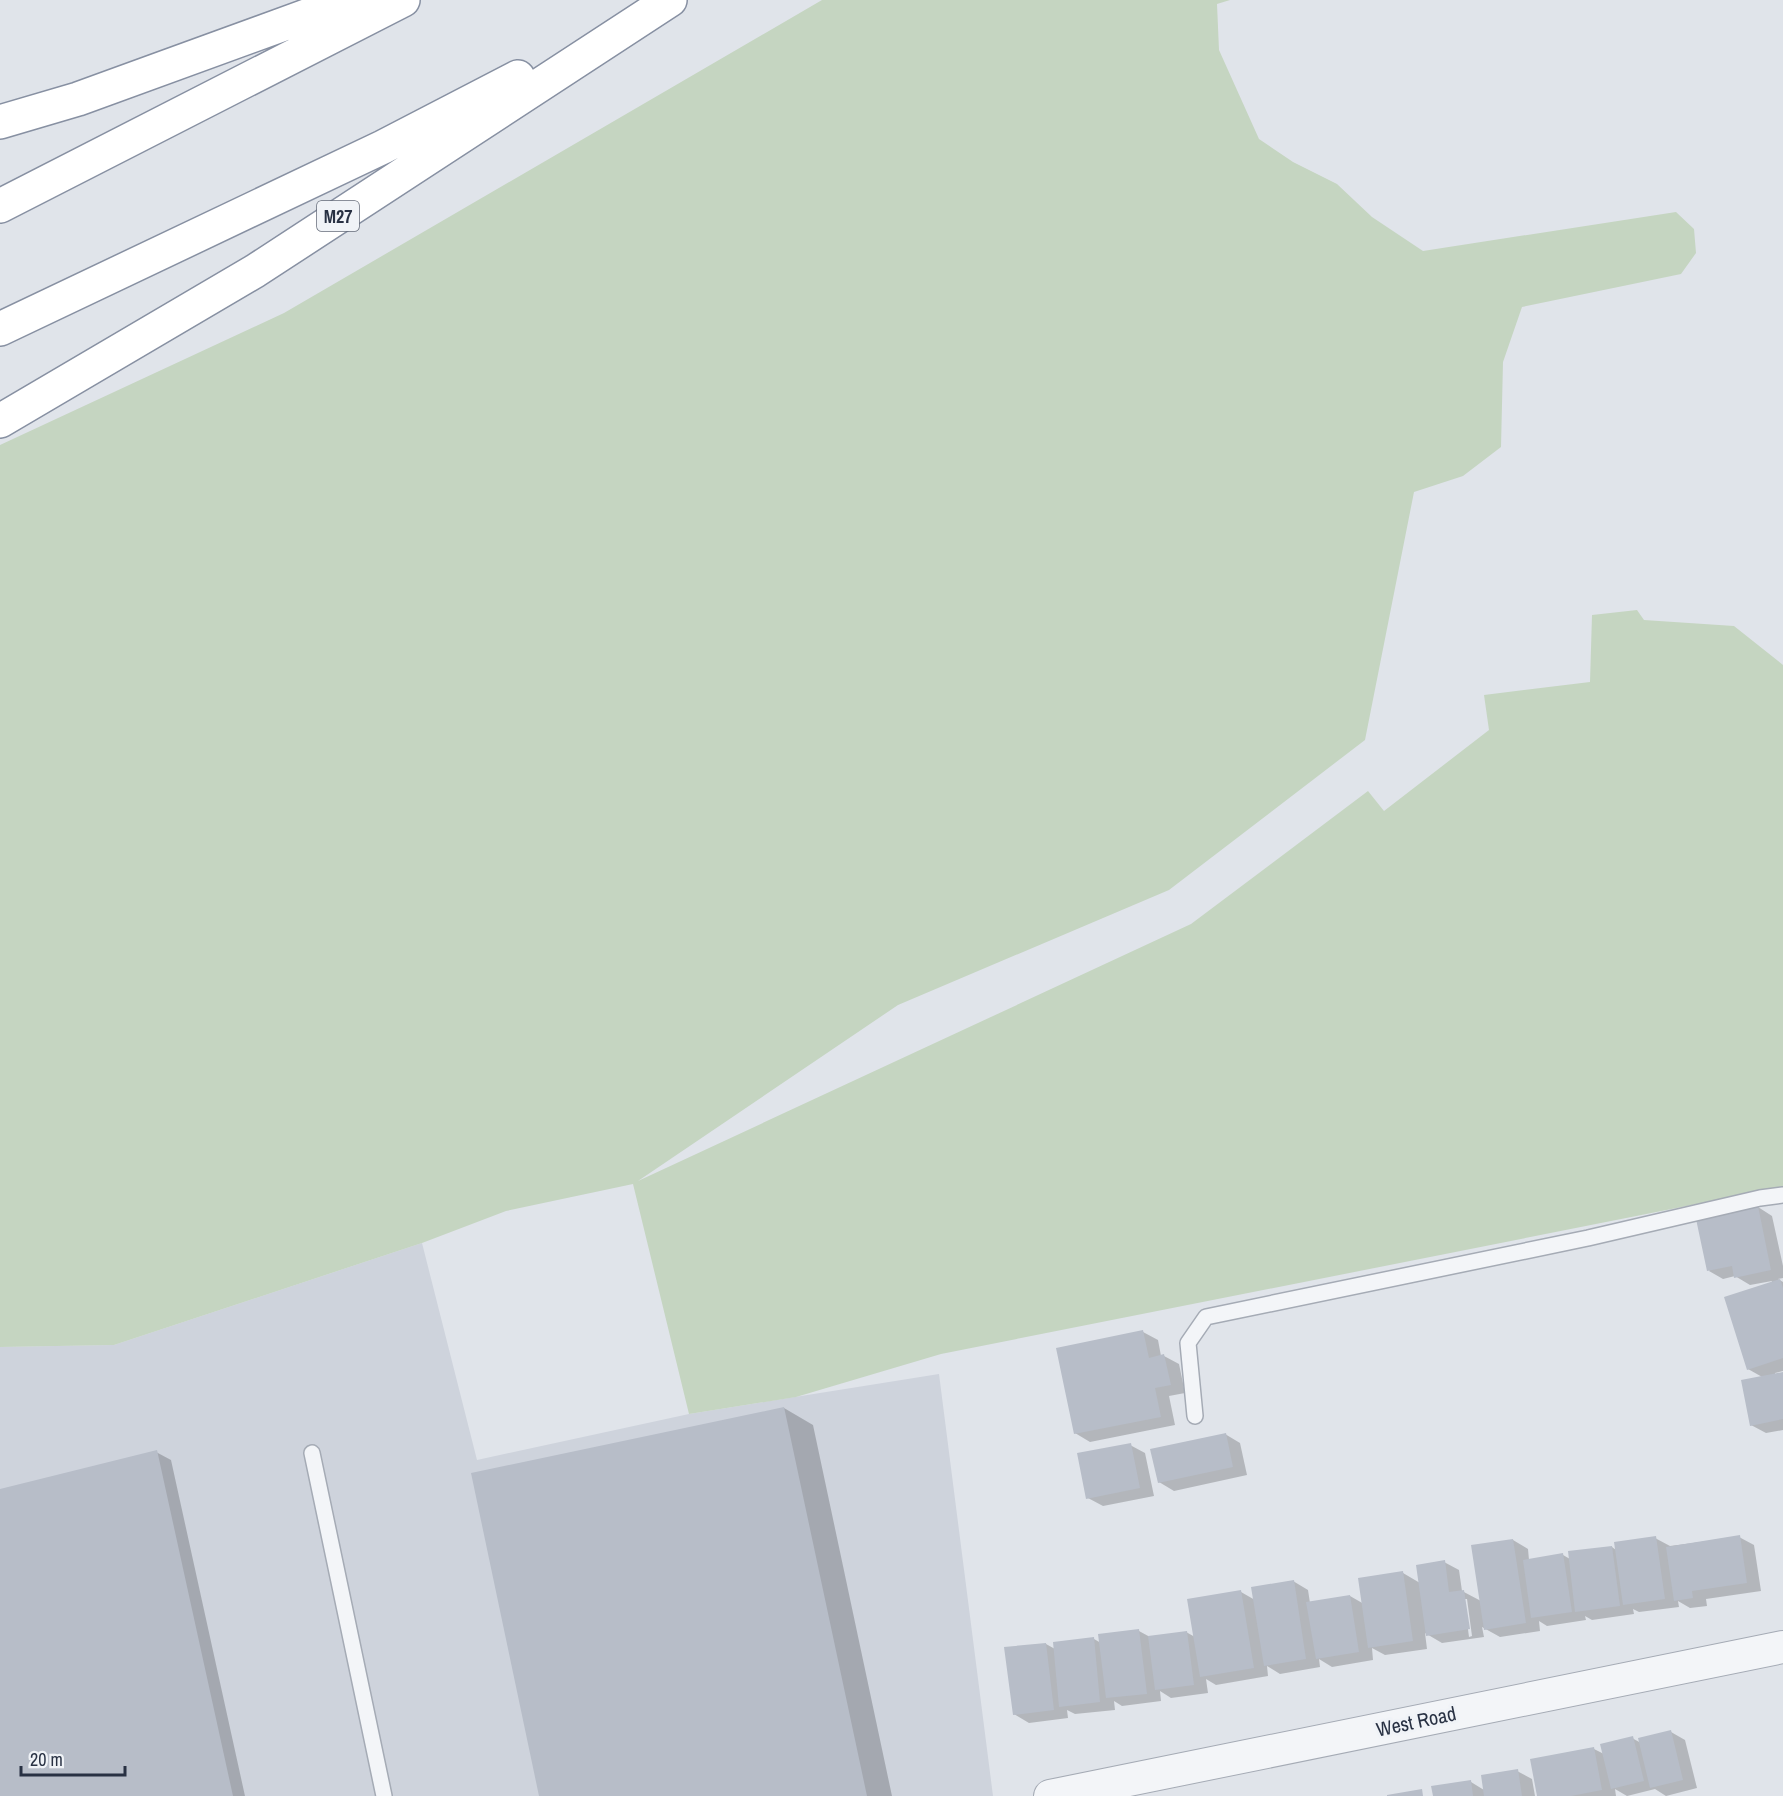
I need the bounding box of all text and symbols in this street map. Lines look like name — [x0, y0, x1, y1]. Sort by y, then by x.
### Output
road number: M27 — [317, 201, 359, 231]
street label: West Road — [1374, 1699, 1458, 1743]
scale bar — [21, 1739, 124, 1777]
text: 20 m — [30, 1747, 63, 1772]

